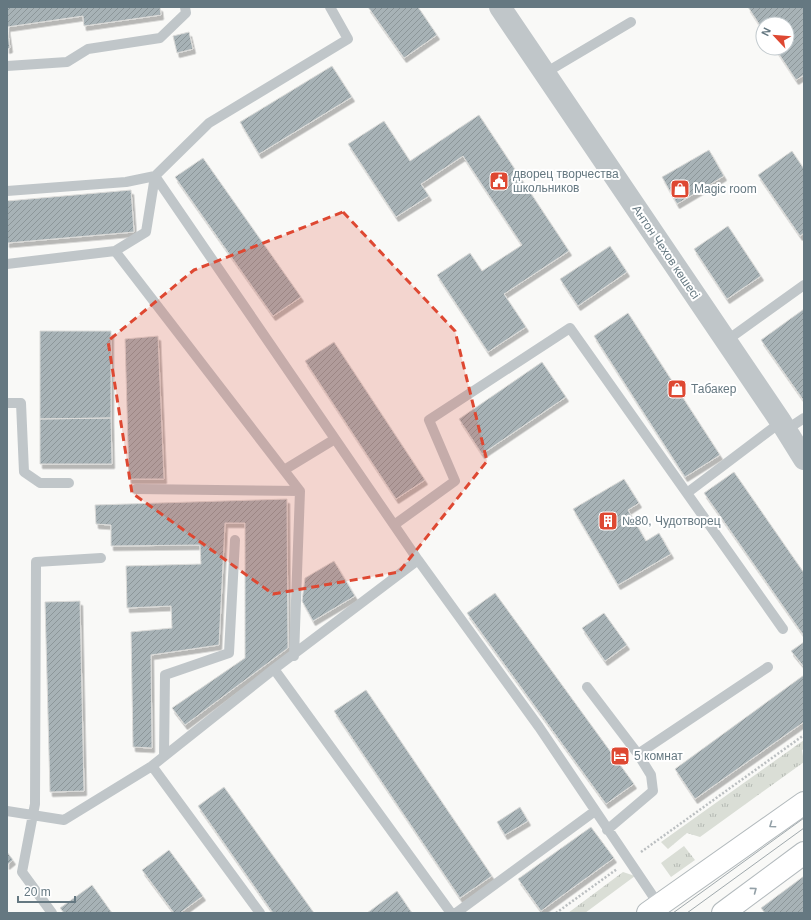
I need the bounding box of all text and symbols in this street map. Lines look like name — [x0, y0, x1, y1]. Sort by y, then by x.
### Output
north arrow — [755, 16, 795, 56]
text: N — [759, 25, 773, 38]
place label: дворец творчества школьников — [513, 167, 619, 195]
public building icon: дворец творчества школьников — [488, 170, 510, 192]
shop icon: Magic room — [669, 178, 691, 200]
place label: Magic room — [694, 182, 757, 196]
street label: Антон Чехов көшесі — [629, 202, 703, 302]
shop icon: Табакер — [666, 378, 688, 400]
place label: Табакер — [691, 382, 737, 396]
building icon: №80, Чудотворец — [597, 510, 619, 532]
place label: №80, Чудотворец — [622, 514, 721, 528]
hotel icon: 5 комнат — [609, 745, 631, 767]
place label: 5 комнат — [634, 749, 683, 763]
one-way arrow — [769, 820, 776, 828]
scale bar — [18, 878, 75, 904]
text: 20 m — [24, 885, 51, 899]
one-way arrow — [750, 888, 757, 895]

